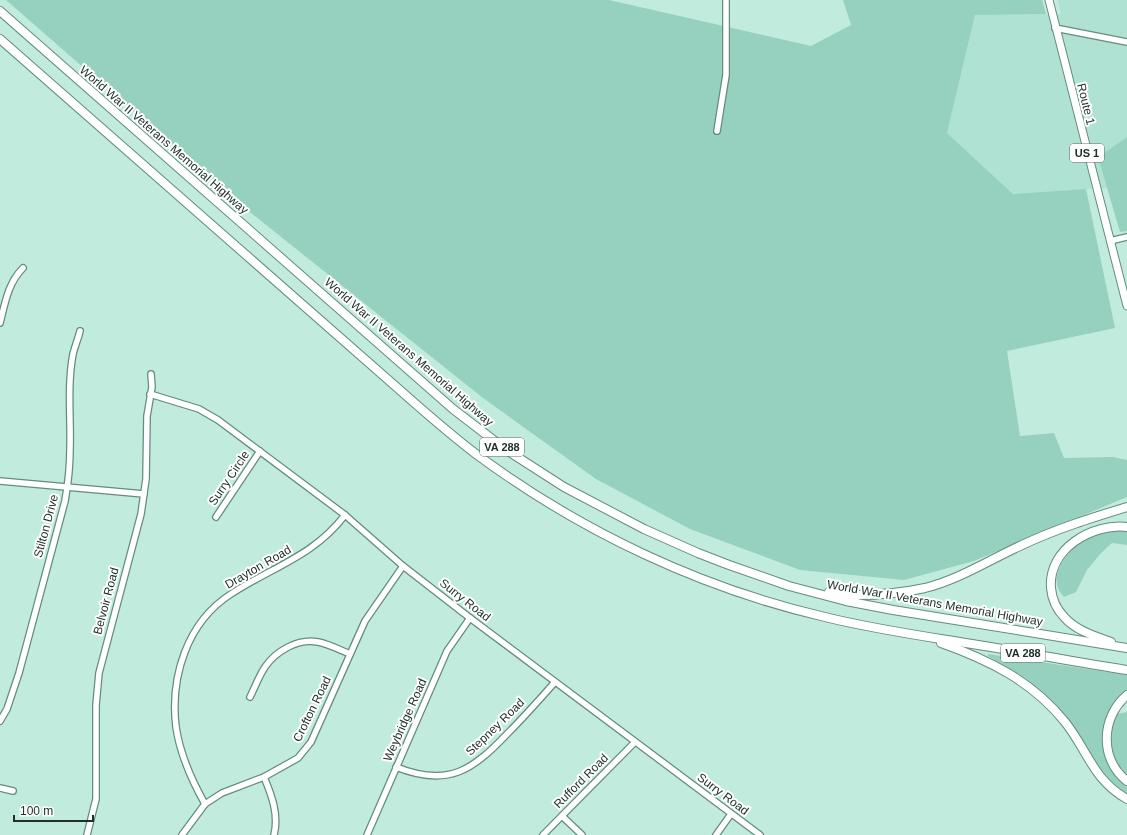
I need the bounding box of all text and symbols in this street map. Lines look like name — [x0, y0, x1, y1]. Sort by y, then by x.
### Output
street label: World War II Veterans Memorial Highway — [77, 63, 251, 217]
street label: Route 1 — [1074, 82, 1098, 126]
road number: US 1 — [1070, 144, 1104, 162]
street label: World War II Veterans Memorial Highway — [322, 275, 496, 429]
road number: VA 288 — [480, 438, 524, 456]
street label: Surry Circle — [206, 448, 253, 508]
street label: Stilton Drive — [31, 493, 61, 559]
street label: Drayton Road — [222, 542, 294, 592]
street label: Belvoir Road — [90, 566, 122, 636]
street label: Surry Road — [437, 576, 493, 624]
street label: World War II Veterans Memorial Highway — [826, 577, 1044, 629]
road number: VA 288 — [1001, 644, 1045, 662]
street label: Crofton Road — [290, 674, 334, 744]
street label: Weybridge Road — [380, 676, 430, 764]
street label: Stepney Road — [463, 696, 527, 758]
street label: Rufford Road — [551, 751, 611, 811]
street label: Surry Road — [695, 770, 751, 818]
scale bar — [14, 797, 93, 823]
text: 100 m — [20, 804, 53, 818]

